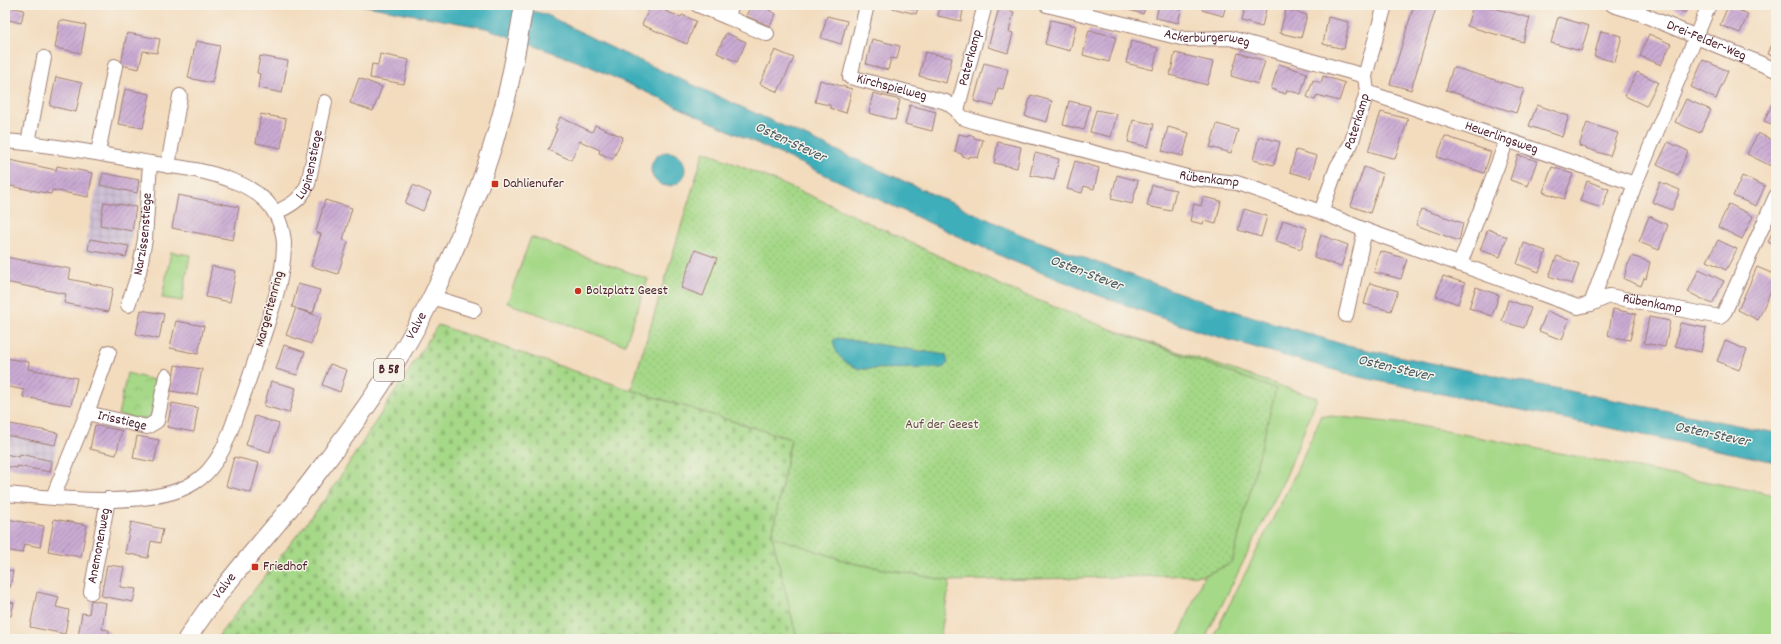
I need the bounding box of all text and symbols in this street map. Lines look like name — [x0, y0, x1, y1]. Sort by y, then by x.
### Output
street label: Drei-Felder-Weg — [1663, 15, 1749, 66]
street label: Ackerbürgerweg — [1162, 24, 1252, 53]
street label: Paterkamp — [954, 27, 988, 88]
street label: Kirchspielweg — [854, 69, 929, 107]
street label: Paterkamp — [1340, 91, 1376, 154]
street label: Heuerlingsweg — [1462, 116, 1541, 160]
water label: Osten-Stever — [751, 117, 831, 170]
street label: Lupinenstiege — [291, 128, 329, 205]
street label: Rübenkamp — [1177, 165, 1240, 193]
place label: Dahlienufer — [503, 174, 565, 194]
marker: Dahlienufer — [490, 179, 500, 189]
street label: Narzissenstiege — [129, 192, 158, 277]
water label: Osten-Stever — [1046, 250, 1127, 298]
street label: Margeritenring — [250, 269, 290, 349]
place label: Bolzplatz Geest — [586, 281, 668, 301]
marker: Bolzplatz Geest — [573, 286, 583, 296]
street label: Rübenkamp — [1621, 289, 1684, 320]
street label: Valve — [401, 309, 433, 343]
water label: Osten-Stever — [1355, 350, 1436, 389]
road number: B 58 — [374, 359, 404, 381]
street label: Irisstiege — [95, 406, 149, 437]
park label: Auf der Geest — [905, 415, 979, 435]
water label: Osten-Stever — [1672, 416, 1753, 454]
street label: Anemonenweg — [83, 506, 116, 585]
place label: Friedhof — [263, 557, 308, 577]
marker: Friedhof — [250, 562, 260, 572]
street label: Valve — [208, 569, 242, 604]

